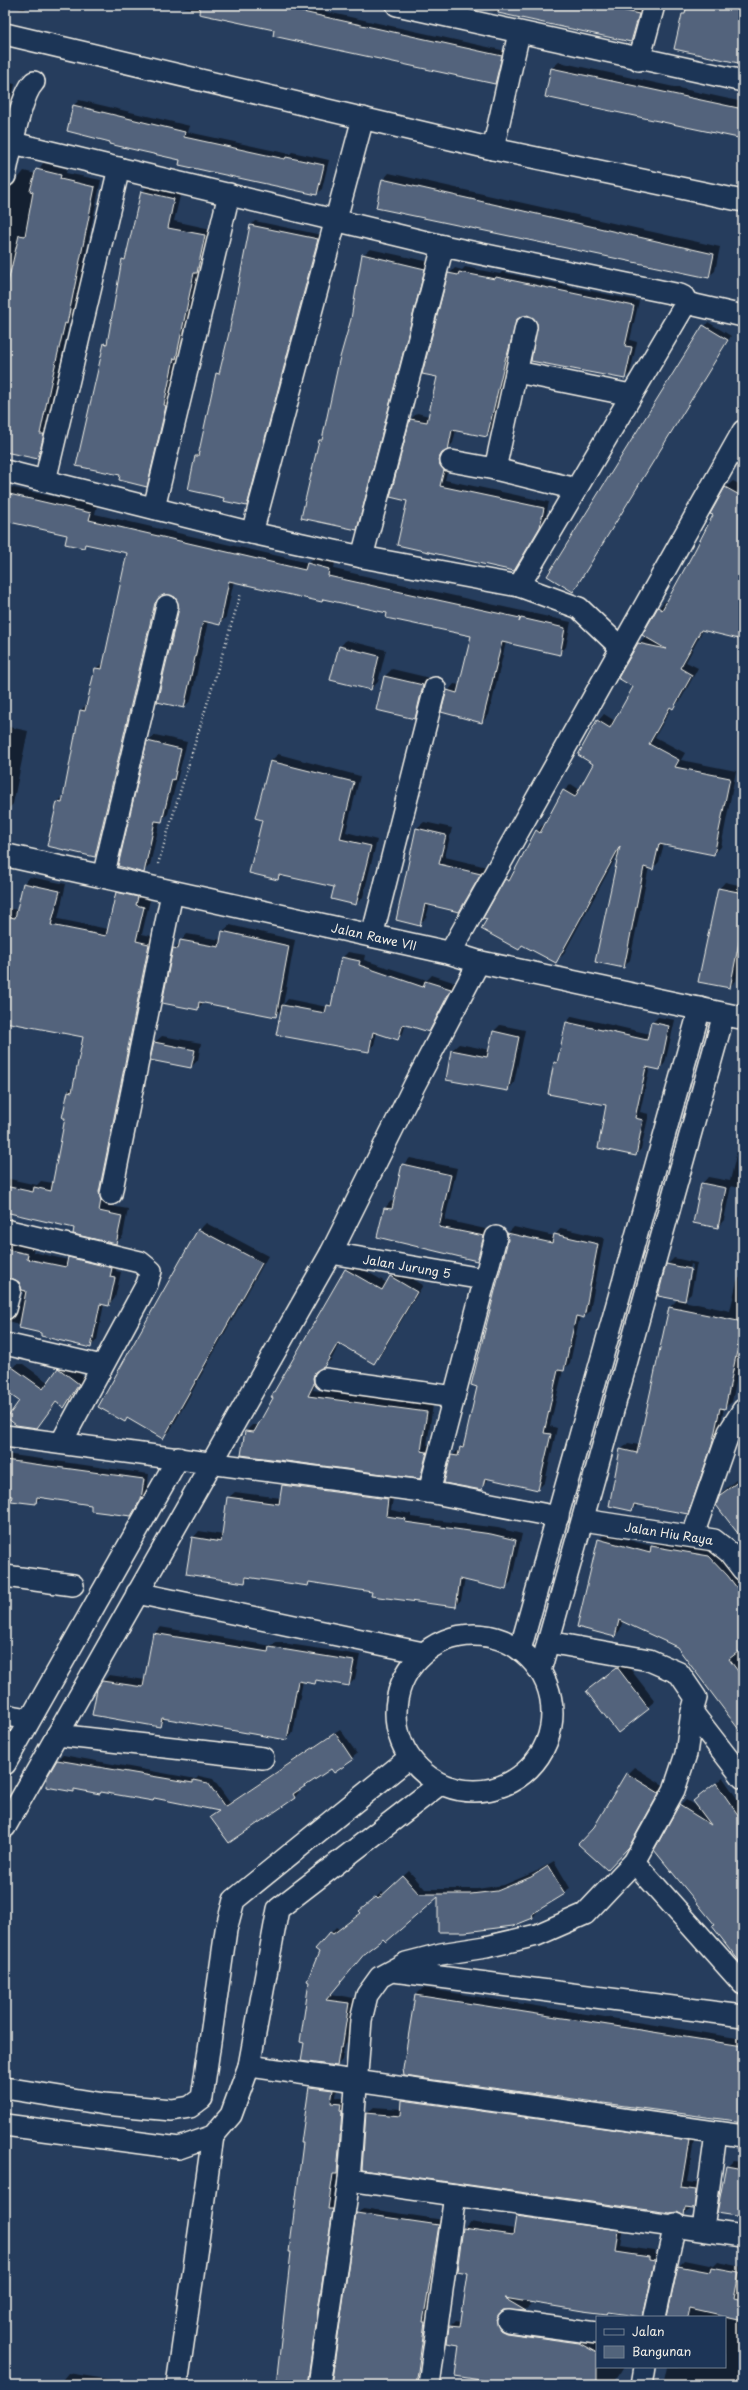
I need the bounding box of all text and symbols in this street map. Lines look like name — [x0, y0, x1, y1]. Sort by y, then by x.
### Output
street label: Jalan Rawe VII — [330, 918, 419, 954]
street label: Jalan Jurung 5 — [361, 1250, 452, 1282]
street label: Jalan Hiu Raya — [623, 1517, 715, 1549]
legend — [596, 2316, 726, 2368]
text: Jalan — [632, 2322, 665, 2340]
text: Bangunan — [632, 2342, 691, 2360]

